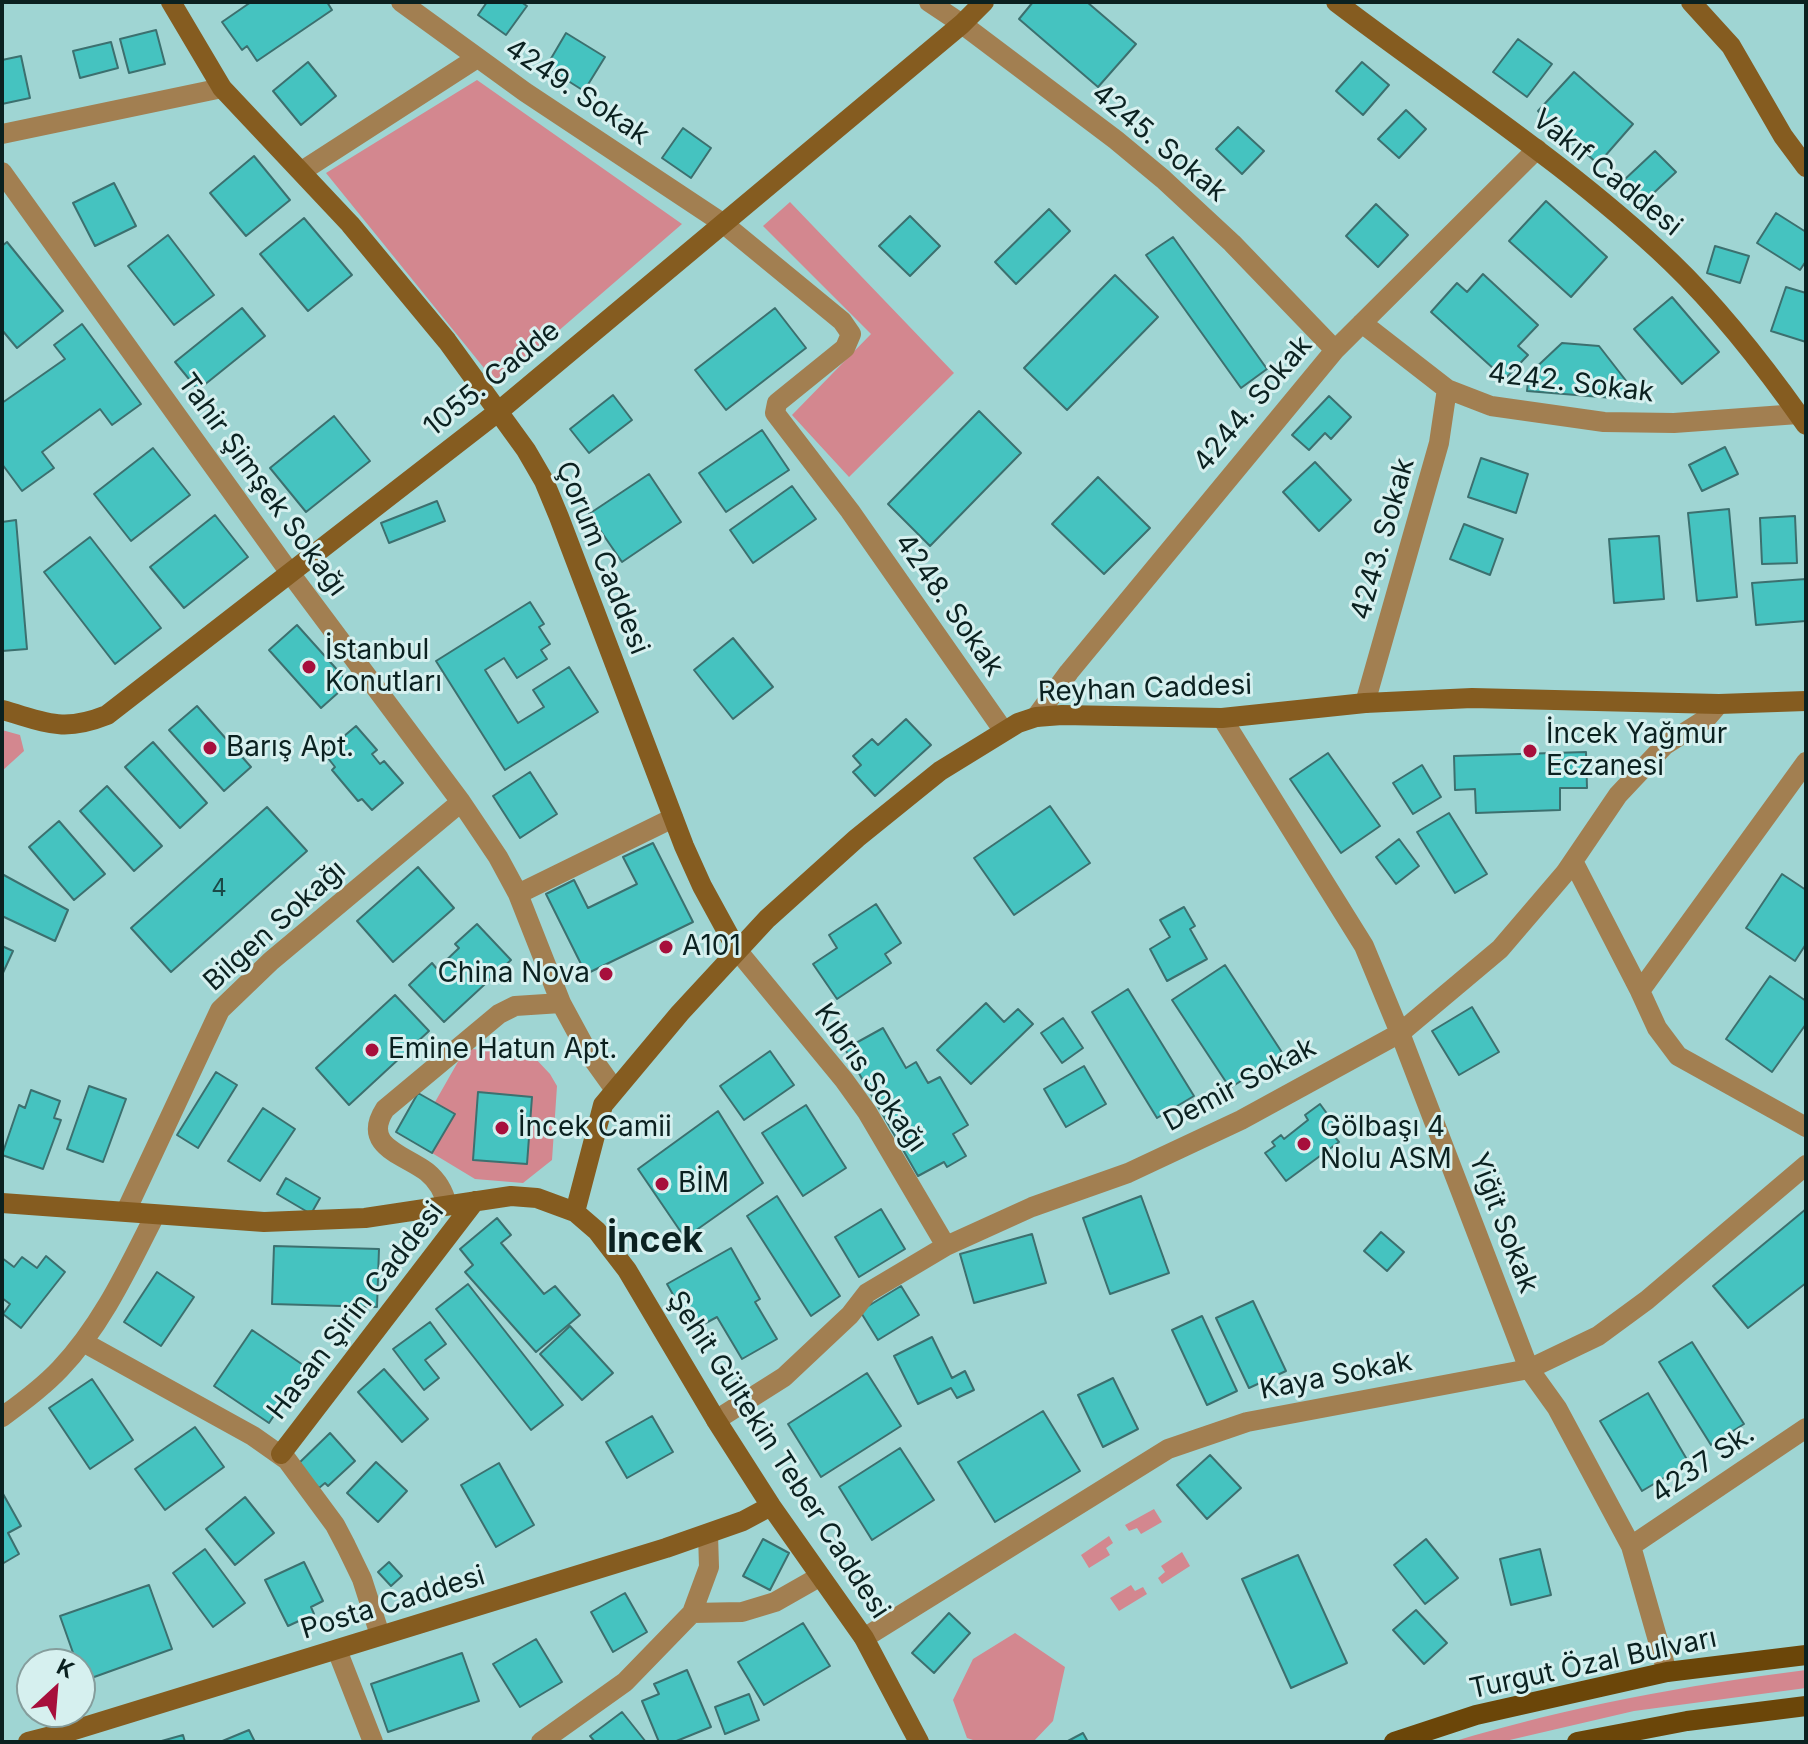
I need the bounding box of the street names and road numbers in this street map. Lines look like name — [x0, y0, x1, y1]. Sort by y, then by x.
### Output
street label: 4249. Sokak — [499, 31, 655, 153]
street label: 4245. Sokak — [1085, 77, 1233, 209]
street label: Vakıf Caddesi — [1526, 103, 1688, 243]
street label: 1055. Cadde — [417, 314, 567, 444]
street label: 4244. Sokak — [1186, 329, 1320, 479]
street label: 4242. Sokak — [1486, 356, 1656, 410]
street label: Tahir Şimşek Sokağı — [170, 367, 354, 603]
street label: 4243. Sokak — [1344, 454, 1422, 624]
street label: Çorum Caddesi — [548, 457, 656, 659]
street label: 4248. Sokak — [887, 527, 1011, 683]
street label: Reyhan Caddesi — [1037, 668, 1253, 710]
street label: Bilgen Sokağı — [197, 853, 353, 999]
street label: Kıbrıs Sokağı — [807, 997, 933, 1159]
street label: Demir Sokak — [1158, 1031, 1322, 1139]
street label: Yiğit Sokak — [1461, 1148, 1545, 1298]
street label: Hasan Şirin Caddesi — [261, 1196, 451, 1426]
street label: Şehit Gültekin Teber Caddesi — [659, 1285, 897, 1625]
street label: Kaya Sokak — [1257, 1345, 1415, 1407]
street label: 4237 Sk. — [1645, 1417, 1761, 1511]
street label: Posta Caddesi — [297, 1559, 489, 1647]
street label: Turgut Özal Bulvarı — [1466, 1621, 1720, 1707]

